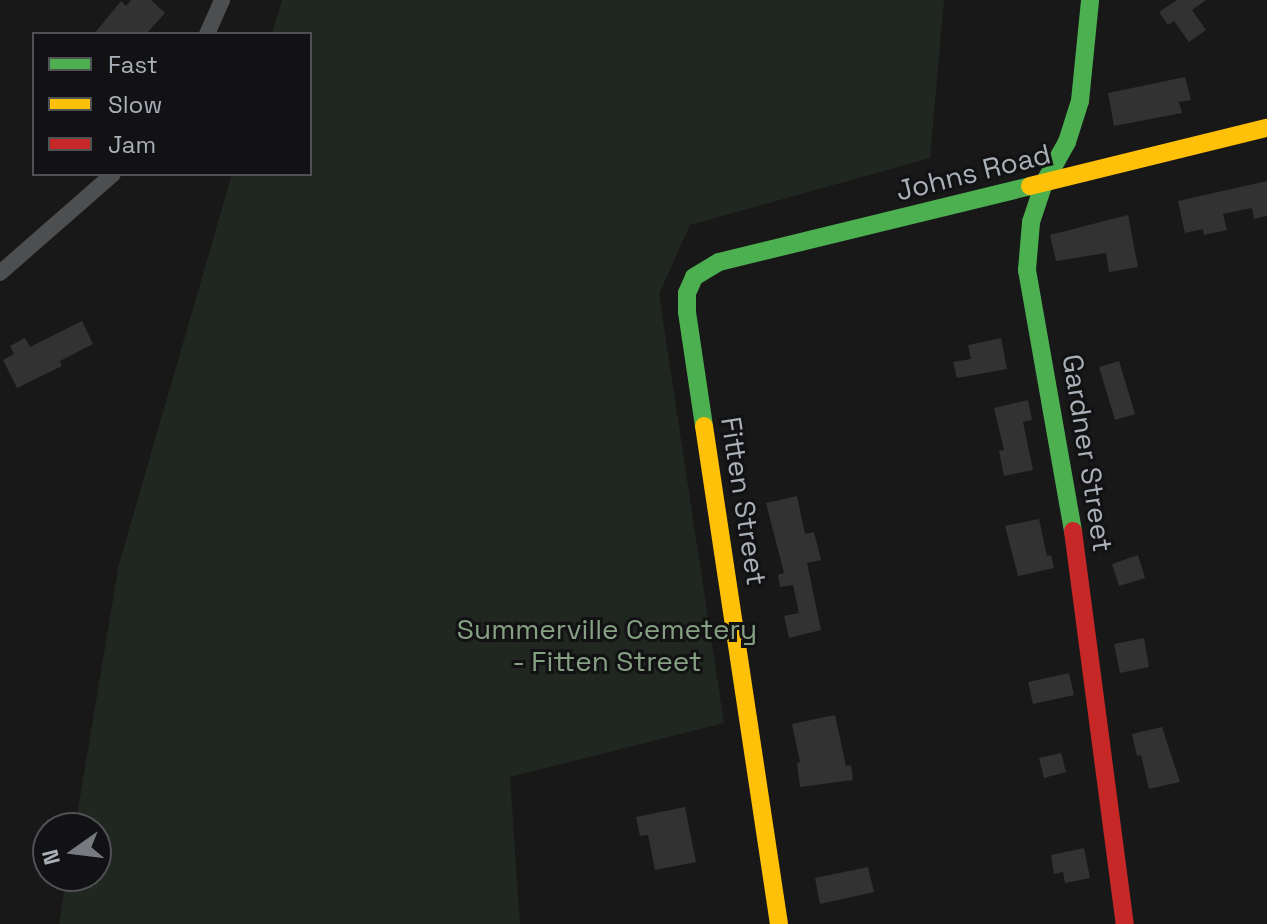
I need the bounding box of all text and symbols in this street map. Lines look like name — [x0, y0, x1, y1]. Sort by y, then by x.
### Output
legend — [32, 32, 312, 176]
text: Fast — [108, 49, 158, 80]
text: Slow — [108, 89, 162, 120]
text: Jam — [108, 129, 156, 160]
street label: Johns Road — [892, 137, 1054, 207]
street label: Gardner Street — [1056, 352, 1120, 554]
street label: Fitten Street — [714, 414, 774, 588]
park label: Summerville Cemetery - Fitten Street — [457, 612, 757, 678]
north arrow — [32, 812, 112, 892]
text: N — [35, 847, 66, 868]

